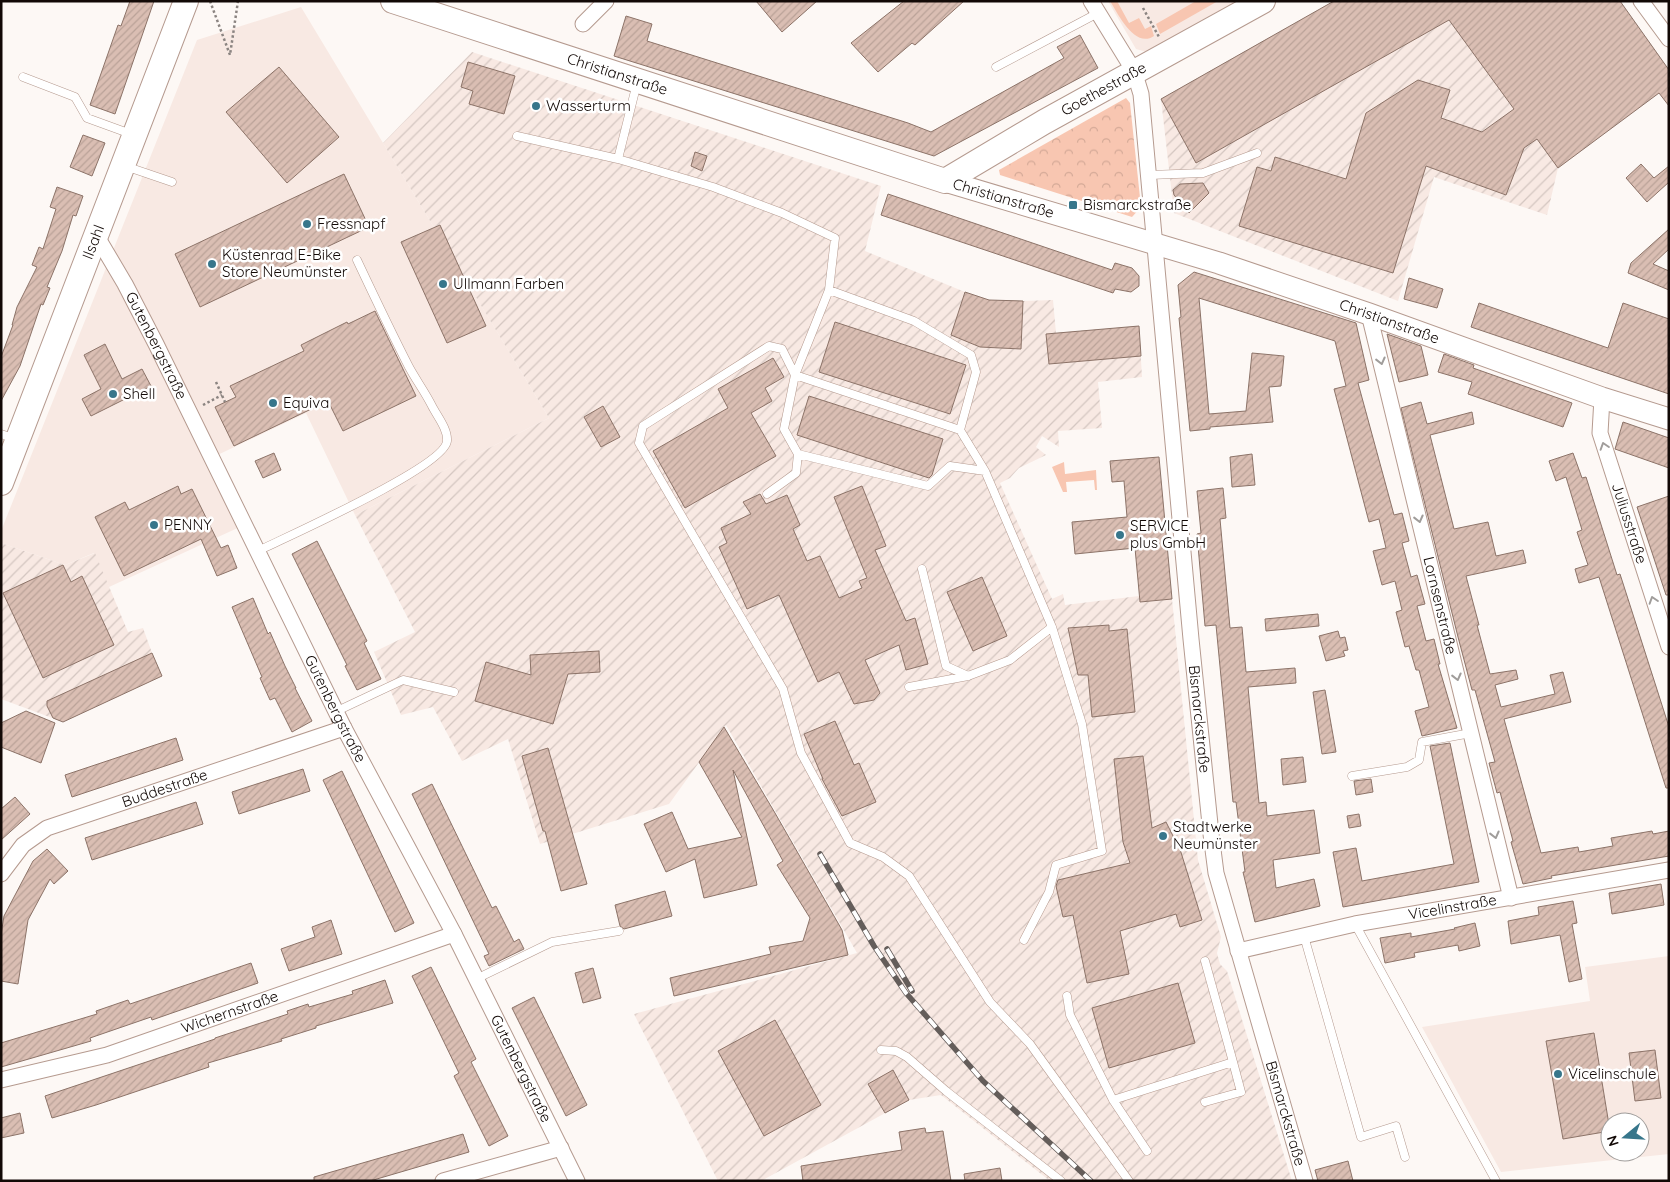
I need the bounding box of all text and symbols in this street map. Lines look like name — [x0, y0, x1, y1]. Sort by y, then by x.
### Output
street label: Christianstraße — [565, 48, 670, 99]
street label: Goethestraße — [1057, 57, 1149, 120]
place label: Wasserturm — [546, 96, 631, 115]
marker: Wasserturm — [530, 100, 542, 112]
street label: Christianstraße — [951, 174, 1057, 222]
place label: Bismarckstraße — [1083, 195, 1191, 214]
marker: Bismarckstraße — [1067, 199, 1079, 211]
place label: Fressnapf — [317, 214, 386, 233]
marker: Fressnapf — [301, 218, 313, 230]
street label: Ilsahl — [78, 222, 108, 262]
place label: Küstenrad E-Bike Store Neumünster — [222, 245, 348, 281]
marker: Küstenrad E-Bike Store Neumünster — [206, 258, 218, 270]
place label: Ullmann Farben — [453, 274, 564, 293]
marker: Ullmann Farben — [437, 278, 449, 290]
street label: Gutenbergstraße — [122, 288, 192, 402]
street label: Christianstraße — [1337, 295, 1442, 348]
one-way arrow — [1375, 357, 1386, 366]
place label: Shell — [123, 384, 155, 403]
marker: Shell — [107, 388, 119, 400]
place label: Equiva — [283, 393, 329, 412]
marker: Equiva — [267, 397, 279, 409]
one-way arrow — [1600, 442, 1610, 450]
street label: Juliusstraße — [1608, 480, 1652, 566]
place label: PENNY — [164, 515, 212, 534]
one-way arrow — [1413, 515, 1424, 524]
place label: SERVICE plus GmbH — [1130, 516, 1206, 552]
marker: PENNY — [148, 519, 160, 531]
marker: SERVICE plus GmbH — [1114, 529, 1126, 541]
street label: Lornsenstraße — [1419, 554, 1461, 656]
one-way arrow — [1649, 597, 1659, 605]
street label: Gutenbergstraße — [301, 652, 371, 766]
street label: Bismarckstraße — [1185, 664, 1215, 774]
one-way arrow — [1451, 673, 1462, 682]
street label: Buddestraße — [119, 765, 210, 811]
place label: Stadtwerke Neumünster — [1173, 817, 1258, 853]
marker: Stadtwerke Neumünster — [1157, 830, 1169, 842]
one-way arrow — [1490, 831, 1500, 839]
street label: Vicelinstraße — [1407, 890, 1498, 924]
street label: Wichernstraße — [179, 986, 281, 1037]
street label: Gutenbergstraße — [487, 1011, 556, 1125]
street label: Bismarckstraße — [1262, 1058, 1310, 1168]
place label: Vicelinschule — [1568, 1064, 1656, 1083]
marker: Vicelinschule — [1552, 1068, 1564, 1080]
north arrow — [1600, 1112, 1650, 1162]
text: N — [1602, 1133, 1623, 1149]

